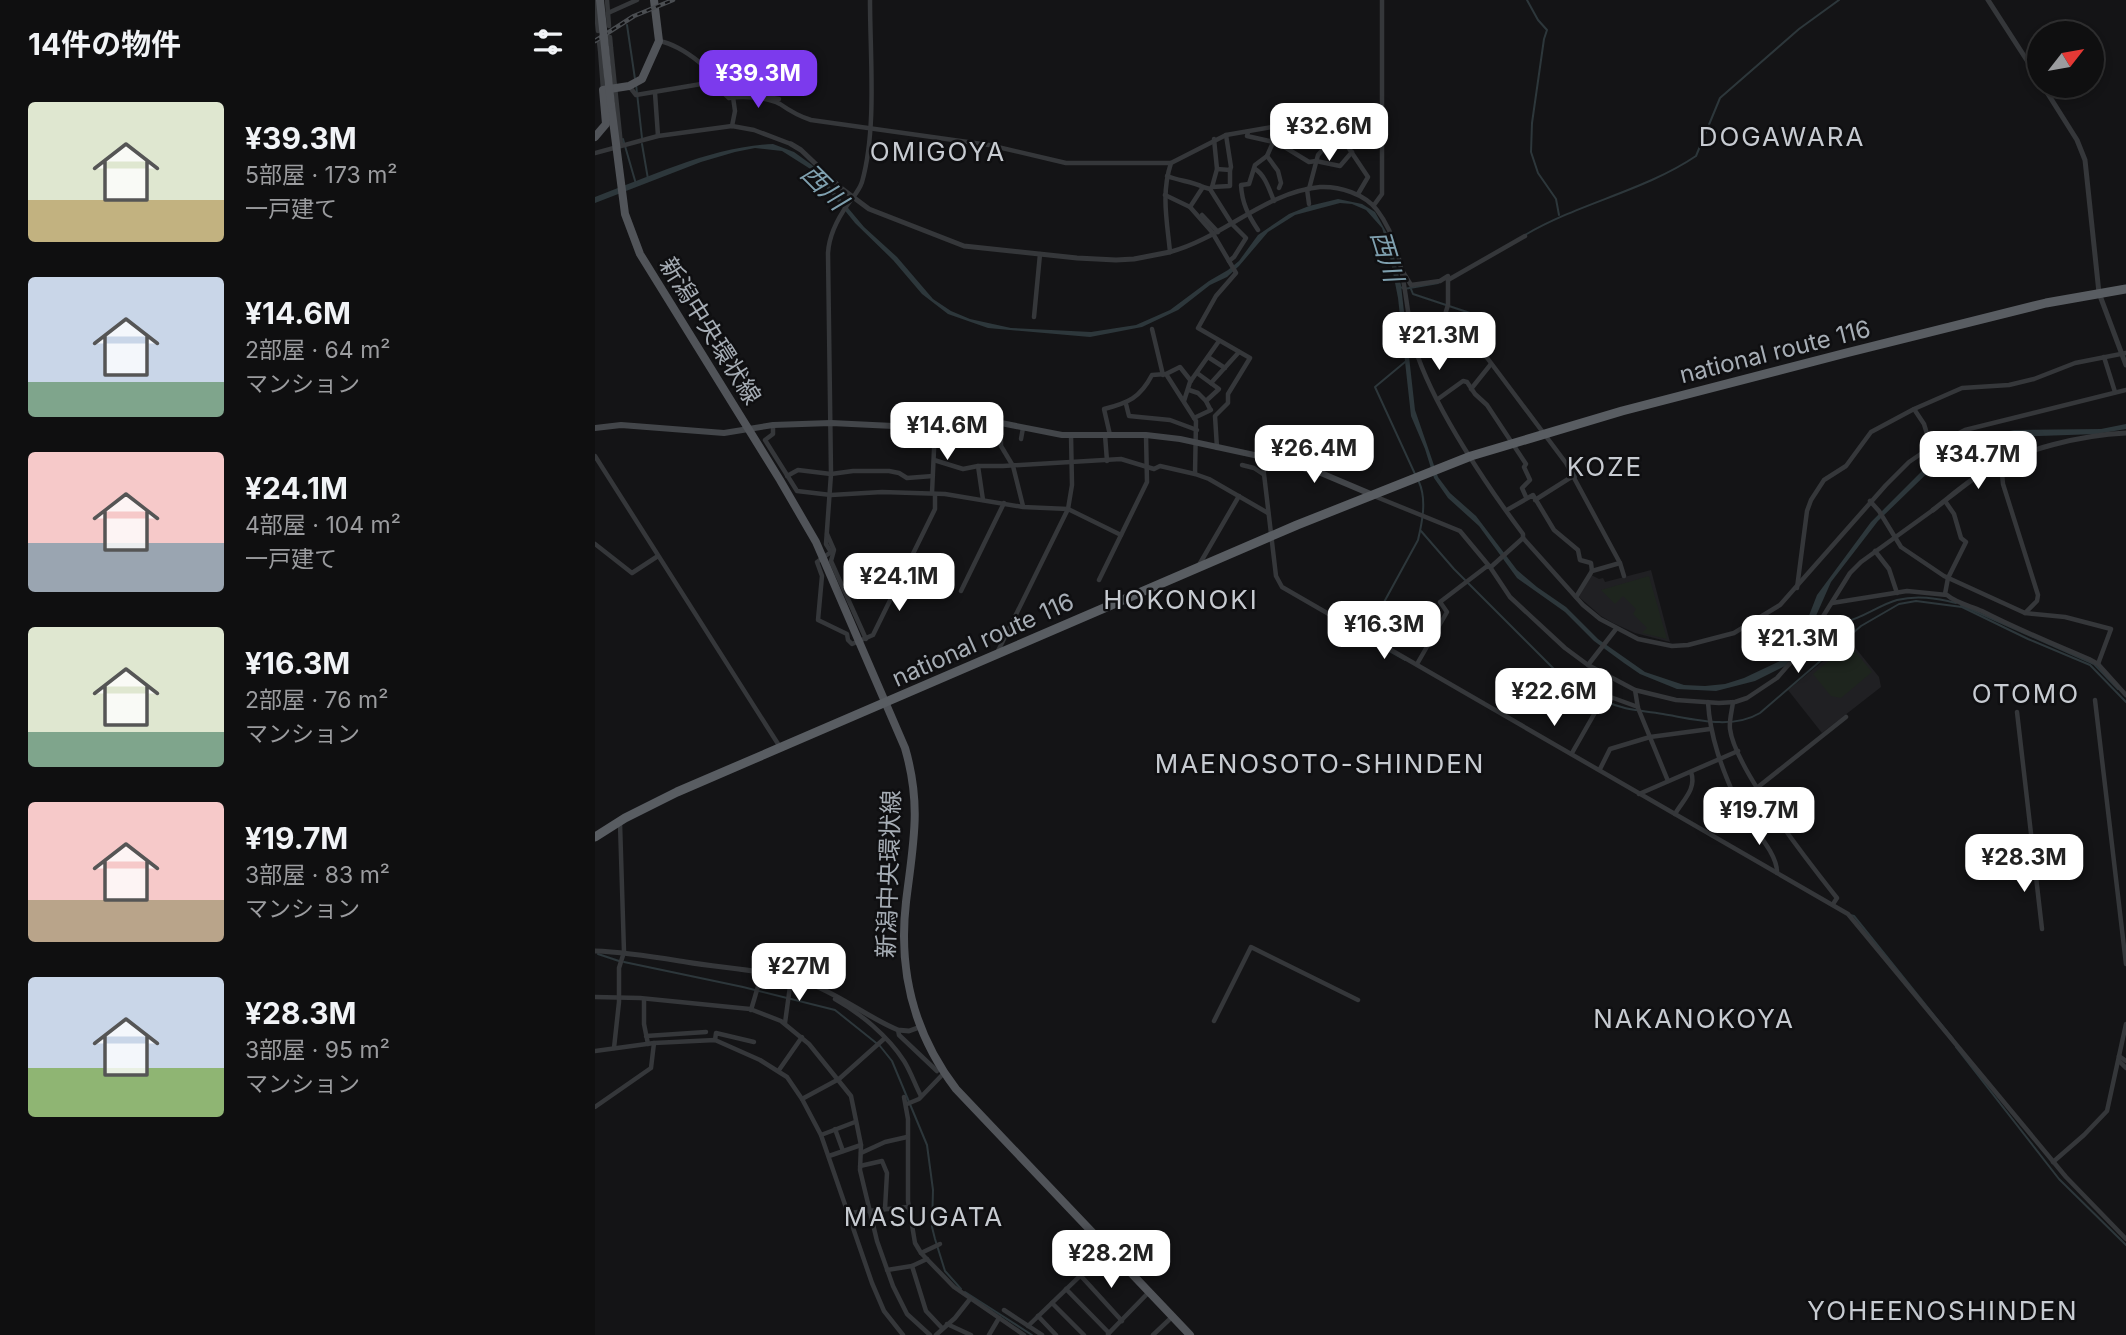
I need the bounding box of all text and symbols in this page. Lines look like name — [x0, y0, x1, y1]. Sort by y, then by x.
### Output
north arrow — [2027, 21, 2103, 98]
map controls — [2027, 21, 2104, 98]
icon: filters — [529, 23, 567, 61]
text: 14件の物件 — [28, 26, 181, 62]
pin: ¥39.3M — [701, 50, 815, 110]
text: ¥39.3M — [715, 59, 801, 87]
pin: ¥32.6M — [1272, 104, 1386, 163]
text: ¥32.6M — [1286, 112, 1372, 140]
text: ¥39.3M — [245, 120, 357, 156]
district label: DOGAWARA — [1699, 121, 1865, 152]
icon: home — [84, 130, 168, 214]
district label: OMIGOYA — [870, 136, 1006, 167]
water label: 西川 — [795, 157, 856, 218]
text: 5部屋 · 173 m² — [245, 161, 398, 189]
text: 一戸建て — [245, 195, 337, 223]
water label: 西川 — [1365, 226, 1411, 288]
street label: 新潟中央環状線 — [654, 252, 767, 410]
text: ¥14.6M — [245, 295, 351, 331]
icon: home — [84, 305, 168, 389]
pin: ¥21.3M — [1382, 312, 1496, 372]
street label: national route 116 — [1676, 314, 1873, 389]
text: ¥21.3M — [1399, 321, 1479, 349]
text: 2部屋 · 64 m² — [245, 336, 391, 364]
text: マンション — [245, 370, 360, 398]
pin: ¥14.6M — [890, 402, 1004, 462]
text: ¥14.6M — [906, 411, 988, 439]
pin: ¥26.4M — [1257, 426, 1371, 485]
pin: ¥34.7M — [1921, 432, 2035, 491]
text: ¥26.4M — [1271, 434, 1357, 462]
text: ¥34.7M — [1936, 440, 2020, 468]
district label: KOZE — [1567, 451, 1643, 482]
text: ¥24.1M — [245, 470, 348, 506]
icon: home — [84, 480, 168, 564]
text: 4部屋 · 104 m² — [245, 511, 401, 539]
text: 一戸建て — [245, 545, 337, 573]
pin: ¥24.1M — [842, 554, 956, 613]
text: ¥24.1M — [860, 562, 938, 590]
district label: HOKONOKI — [1103, 584, 1259, 615]
street label: national route 116 — [887, 586, 1078, 693]
pin: ¥16.3M — [1327, 602, 1441, 661]
text: ¥16.3M — [1344, 610, 1424, 638]
pin: ¥21.3M — [1741, 616, 1855, 675]
text: ¥21.3M — [1758, 624, 1838, 652]
text: ¥16.3M — [245, 645, 350, 681]
icon: home — [84, 655, 168, 739]
pin: ¥22.6M — [1497, 668, 1611, 728]
text: ¥22.6M — [1511, 677, 1597, 705]
district label: OTOMO — [1972, 678, 2080, 709]
text: 2部屋 · 76 m² — [245, 686, 388, 714]
text: マンション — [245, 720, 360, 748]
district label: MAENOSOTO-SHINDEN — [1155, 748, 1485, 779]
pin: ¥19.7M — [1702, 788, 1816, 847]
street label: 新潟中央環状線 — [871, 790, 906, 958]
text: ¥19.7M — [1719, 796, 1799, 824]
text: ¥19.7M — [245, 820, 348, 856]
icon: home — [84, 830, 168, 914]
pin: ¥28.3M — [1967, 834, 2081, 894]
text: ¥28.3M — [1981, 843, 2067, 871]
text: 3部屋 · 83 m² — [245, 861, 390, 889]
text: マンション — [245, 895, 360, 923]
pin: ¥27M — [758, 944, 840, 1003]
text: ¥27M — [768, 952, 830, 980]
text: ¥28.3M — [245, 995, 357, 1031]
district label: NAKANOKOYA — [1593, 1003, 1795, 1034]
icon: home — [84, 1005, 168, 1089]
text: 3部屋 · 95 m² — [245, 1036, 390, 1064]
text: マンション — [245, 1070, 360, 1098]
district label: MASUGATA — [844, 1201, 1004, 1232]
pin: ¥28.2M — [1054, 1230, 1168, 1290]
text: ¥28.2M — [1068, 1239, 1154, 1267]
district label: YOHEENOSHINDEN — [1807, 1295, 2079, 1326]

